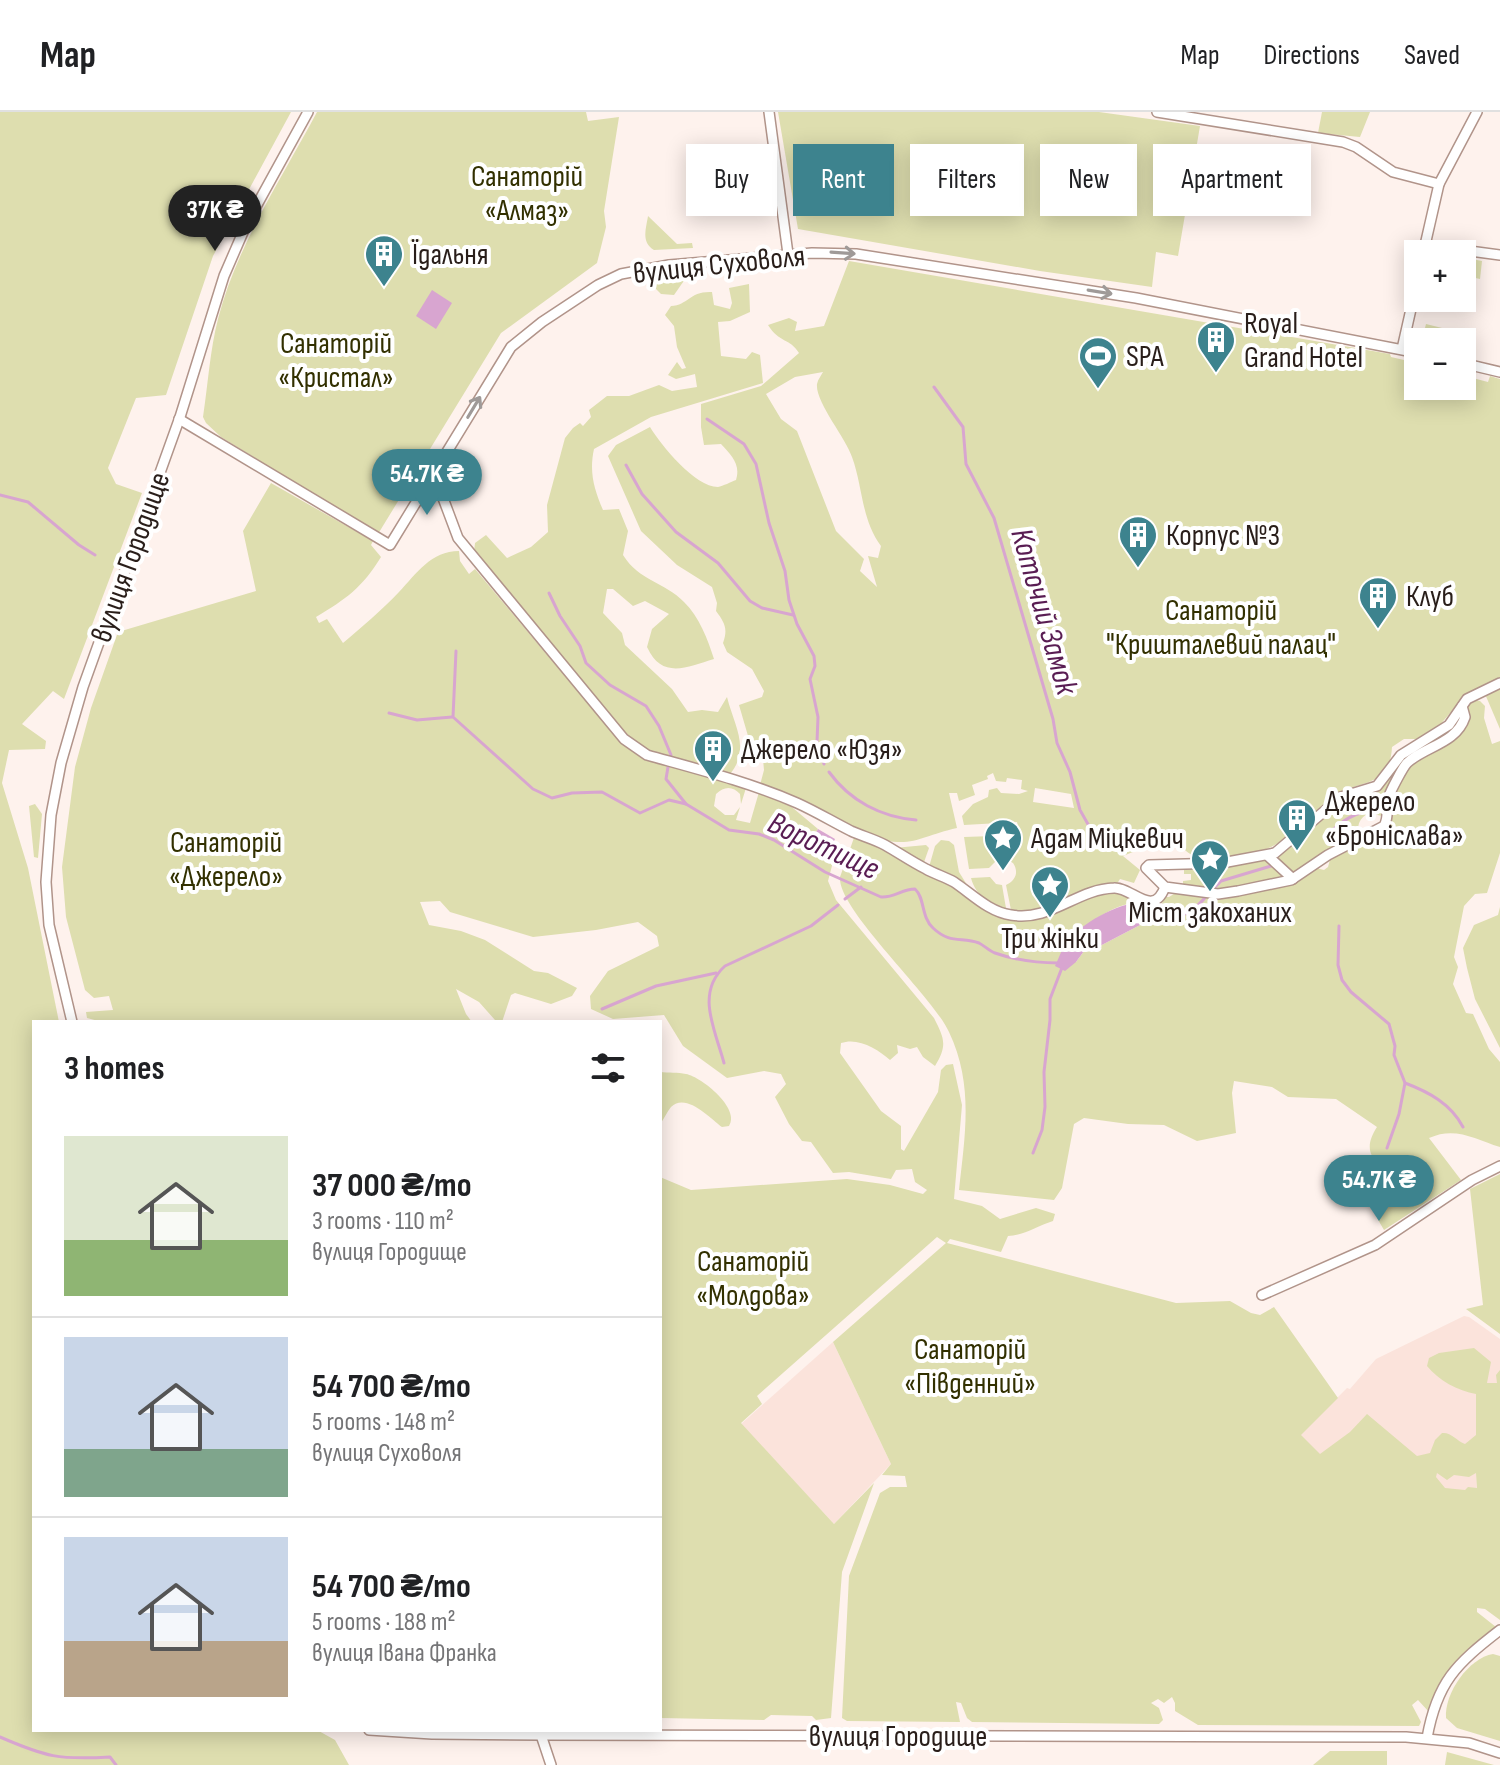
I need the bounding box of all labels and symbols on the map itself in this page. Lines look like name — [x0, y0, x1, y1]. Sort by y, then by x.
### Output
park label: Санаторій «Алмаз» — [471, 159, 583, 229]
pin: 37K ₴ — [159, 185, 271, 253]
building icon: Їдальня — [363, 233, 405, 288]
place label: Їдальня — [411, 237, 488, 273]
street label: вулиця Суховоля — [631, 238, 807, 292]
one-way arrow — [829, 246, 856, 261]
one-way arrow — [1087, 286, 1112, 301]
place label: Royal Grand Hotel — [1244, 306, 1363, 376]
building icon: Royal Grand Hotel — [1195, 319, 1237, 374]
park label: Санаторій «Кристал» — [278, 326, 394, 396]
sports icon: SPA — [1077, 335, 1119, 390]
place label: SPA — [1126, 339, 1164, 375]
one-way arrow — [466, 396, 482, 419]
pin: 54.7K ₴ — [353, 449, 501, 517]
street label: вулиця Городище — [84, 467, 178, 647]
building icon: Корпус №3 — [1117, 514, 1159, 569]
place label: Корпус №3 — [1166, 518, 1280, 554]
water label: Коточий Замок — [1001, 524, 1086, 700]
building icon: Клуб — [1357, 575, 1399, 630]
place label: Клуб — [1406, 579, 1454, 615]
park label: Санаторій "Кришталевий палац" — [1106, 593, 1336, 663]
building icon: Джерело «Юзя» — [692, 728, 734, 783]
place label: Джерело «Юзя» — [741, 732, 903, 768]
place label: Джерело «Броніслава» — [1325, 784, 1464, 854]
building icon: Джерело «Броніслава» — [1276, 797, 1318, 852]
water label: Воротище — [761, 804, 885, 889]
place icon: Адам Міцкевич — [982, 817, 1024, 872]
place label: Адам Міцкевич — [1030, 821, 1184, 857]
park label: Санаторій «Джерело» — [169, 825, 283, 895]
place icon: Міст закоханих — [1189, 838, 1231, 893]
place icon: Три жінки — [1029, 864, 1071, 919]
place label: Міст закоханих — [1128, 895, 1292, 931]
place label: Три жінки — [1001, 921, 1099, 957]
pin: 54.7K ₴ — [1305, 1155, 1453, 1223]
park label: Санаторій «Молдова» — [696, 1244, 810, 1314]
park label: Санаторій «Південний» — [904, 1332, 1036, 1402]
street label: вулиця Городище — [809, 1719, 987, 1755]

